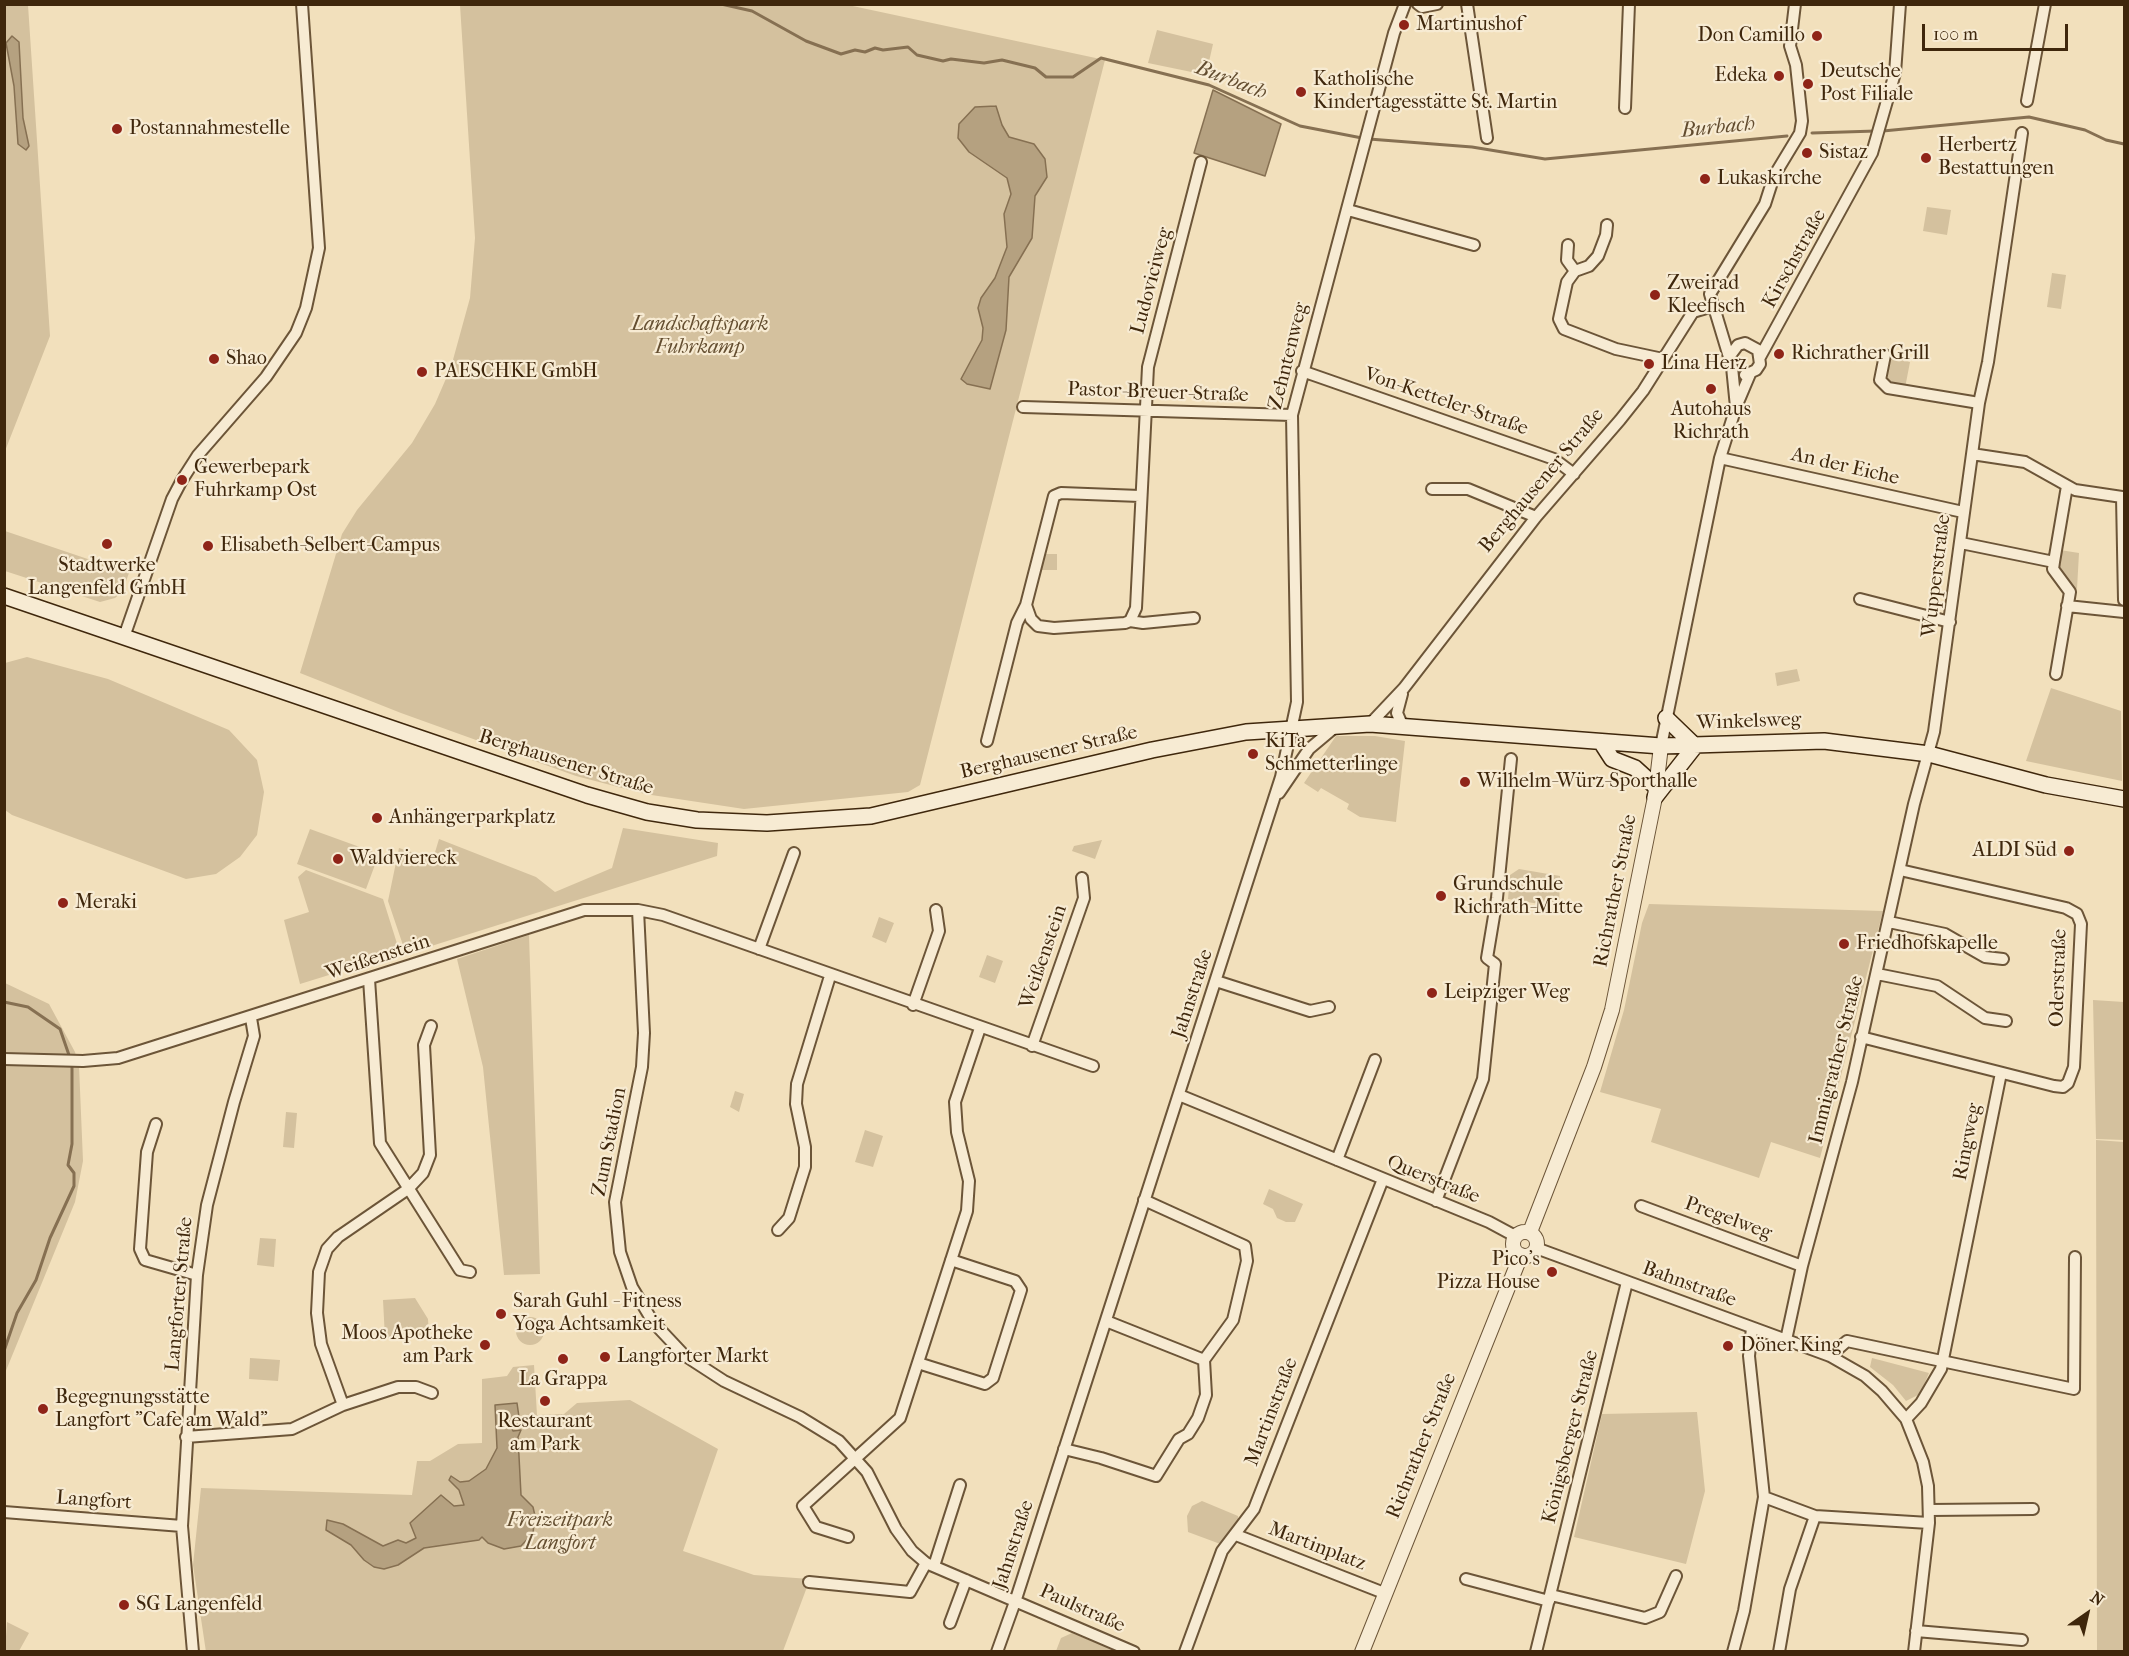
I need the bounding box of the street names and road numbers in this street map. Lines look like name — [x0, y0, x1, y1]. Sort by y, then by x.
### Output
street label: Kirschstraße — [1758, 205, 1832, 313]
street label: Ludoviciweg — [1126, 225, 1178, 337]
street label: Zehntenweg — [1264, 300, 1314, 412]
street label: Von-Ketteler-Straße — [1361, 363, 1531, 441]
street label: Pastor-Breuer-Straße — [1067, 378, 1249, 408]
street label: Berghausener Straße — [1475, 404, 1609, 558]
street label: An der Eiche — [1789, 443, 1901, 491]
street label: Wupperstraße — [1918, 513, 1956, 639]
street label: Winkelsweg — [1696, 708, 1802, 736]
street label: Berghausener Straße — [958, 721, 1140, 785]
street label: Berghausener Straße — [476, 725, 656, 801]
street label: Richrather Straße — [1589, 813, 1643, 969]
street label: Weißenstein — [1015, 902, 1073, 1012]
street label: Oderstraße — [2045, 928, 2073, 1028]
street label: Weißenstein — [323, 930, 433, 986]
street label: Jahnstraße — [1167, 946, 1219, 1042]
street label: Immigrather Straße — [1804, 973, 1870, 1147]
street label: Zum Stadion — [588, 1085, 632, 1199]
street label: Ringweg — [1949, 1101, 1987, 1183]
street label: Querstraße — [1383, 1150, 1483, 1210]
street label: Pregelweg — [1681, 1192, 1775, 1246]
street label: Langforter Straße — [161, 1216, 199, 1372]
street label: Bahnstraße — [1639, 1257, 1739, 1313]
street label: Königsberger Straße — [1538, 1348, 1604, 1526]
street label: Martinstraße — [1240, 1355, 1304, 1469]
street label: Richrather Straße — [1382, 1370, 1462, 1522]
street label: Langfort — [55, 1486, 133, 1516]
street label: Jahnstraße — [988, 1497, 1040, 1593]
street label: Martinplatz — [1265, 1517, 1369, 1577]
street label: Paulstraße — [1036, 1580, 1128, 1638]

